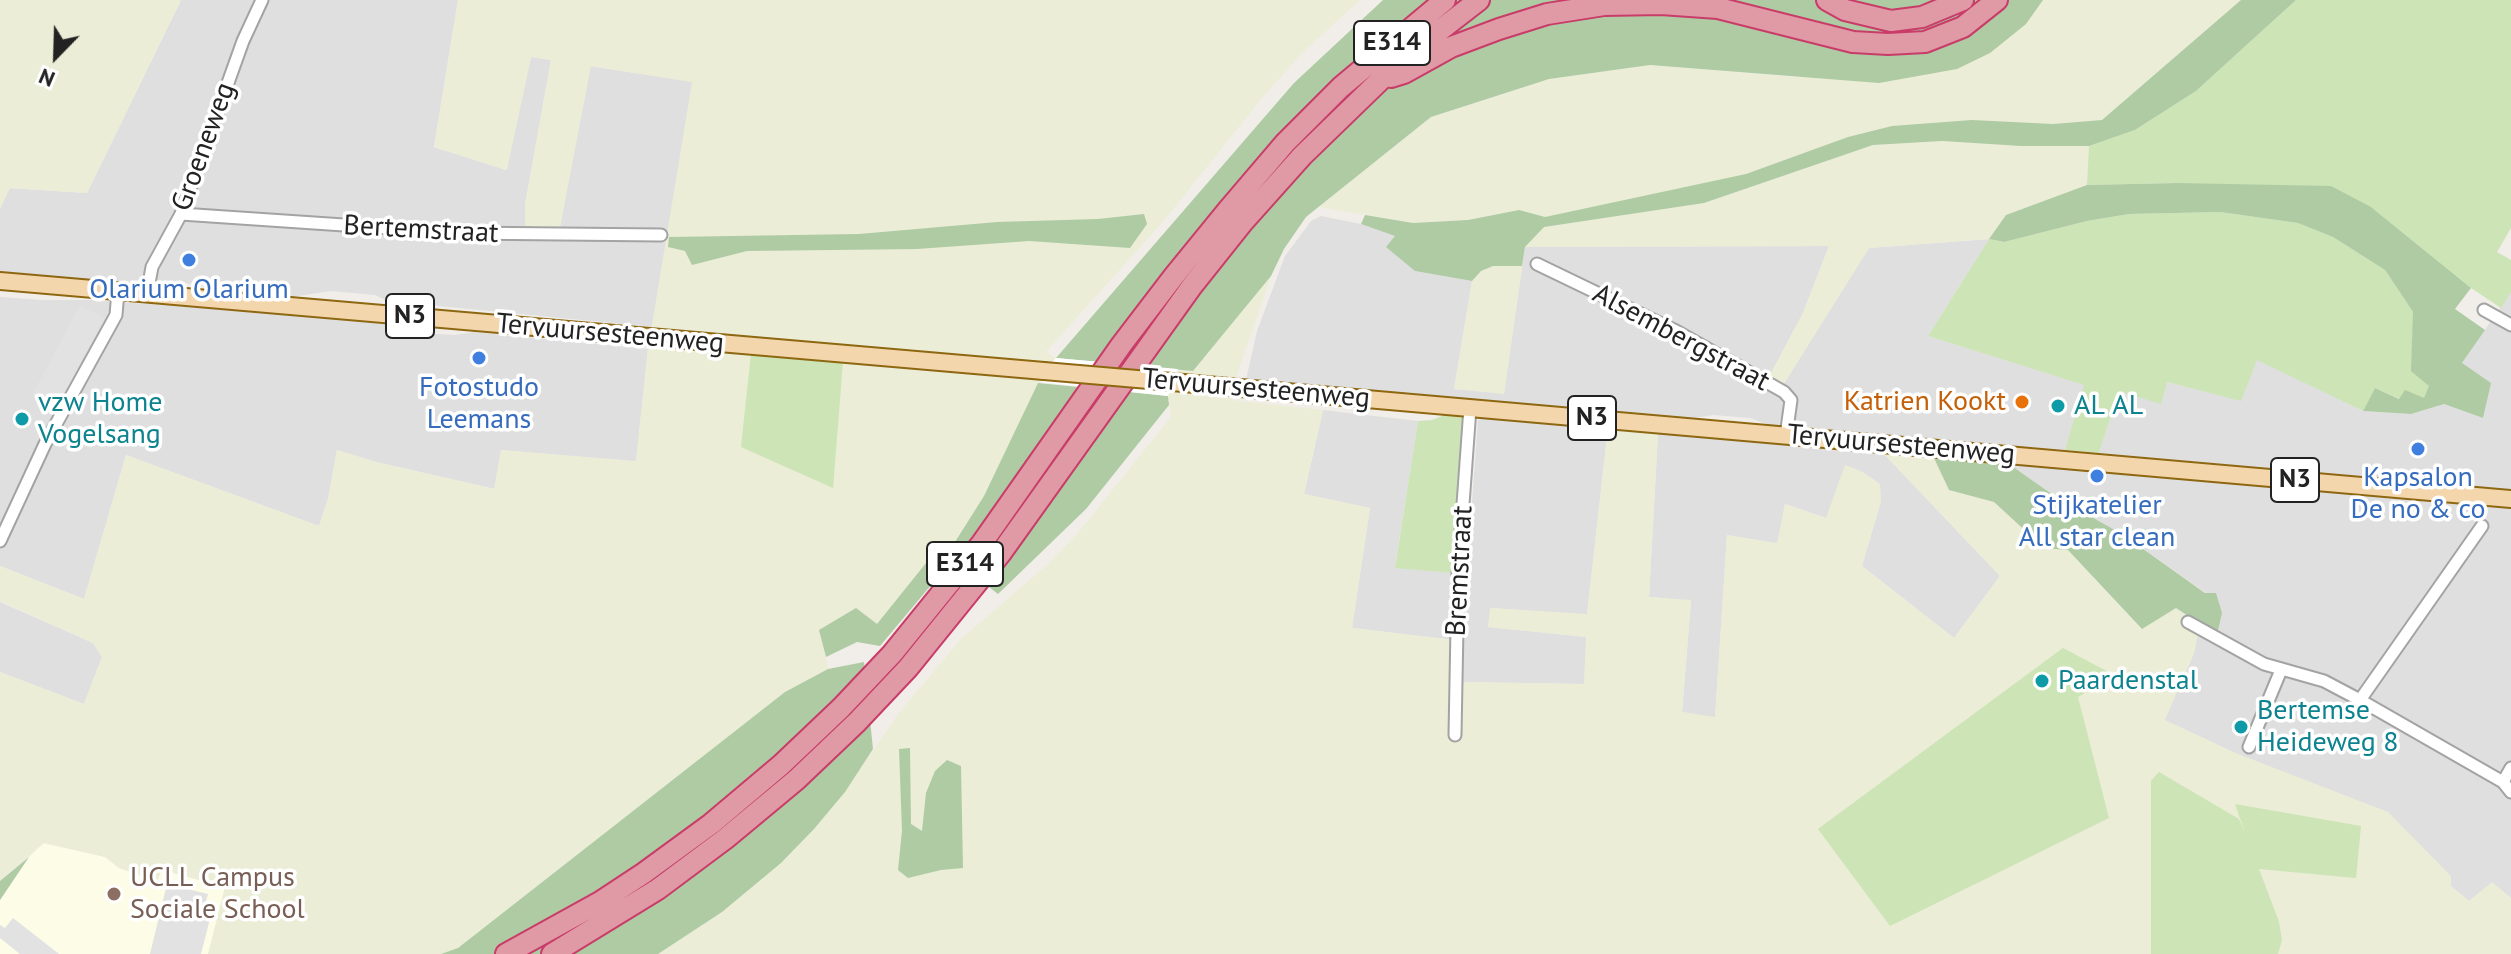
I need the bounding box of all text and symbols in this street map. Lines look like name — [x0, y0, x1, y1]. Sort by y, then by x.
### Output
north arrow — [16, 16, 96, 96]
road number: E314 — [1354, 21, 1430, 65]
text: N — [34, 62, 59, 94]
street label: Groeneweg — [165, 78, 243, 216]
street label: Bertemstraat — [343, 209, 499, 251]
marker: Olarium Olarium — [180, 251, 198, 269]
place label: Olarium Olarium — [89, 273, 289, 307]
street label: Alsembergstraat — [1587, 277, 1775, 399]
road number: N3 — [386, 294, 434, 338]
street label: Tervuursesteenweg — [495, 307, 725, 361]
marker: Fotostudo Leemans — [470, 349, 488, 367]
street label: Tervuursesteenweg — [1141, 362, 1371, 416]
place label: Fotostudo Leemans — [419, 371, 539, 437]
place label: Katrien Kookt — [1844, 385, 2006, 419]
place label: vzw Home Vogelsang — [38, 386, 163, 452]
place label: AL AL — [2074, 389, 2143, 423]
marker: Katrien Kookt — [2013, 393, 2031, 411]
road number: N3 — [1568, 396, 1616, 440]
marker: AL AL — [2049, 397, 2067, 415]
marker: vzw Home Vogelsang — [13, 410, 31, 428]
street label: Tervuursesteenweg — [1786, 418, 2016, 472]
marker: Kapsalon De no & co — [2409, 440, 2427, 458]
road number: N3 — [2271, 458, 2319, 502]
place label: Kapsalon De no & co — [2350, 461, 2486, 527]
marker: Stijkatelier All star clean — [2088, 467, 2106, 485]
place label: Stijkatelier All star clean — [2019, 489, 2175, 555]
street label: Bremstraat — [1440, 505, 1480, 637]
road number: E314 — [927, 542, 1003, 586]
place label: Paardenstal — [2058, 664, 2198, 698]
marker: Paardenstal — [2033, 672, 2051, 690]
place label: Bertemse Heideweg 8 — [2257, 694, 2398, 760]
marker: Bertemse Heideweg 8 — [2232, 718, 2250, 736]
place label: UCLL Campus Sociale School — [130, 861, 305, 927]
marker: UCLL Campus Sociale School — [105, 885, 123, 903]

